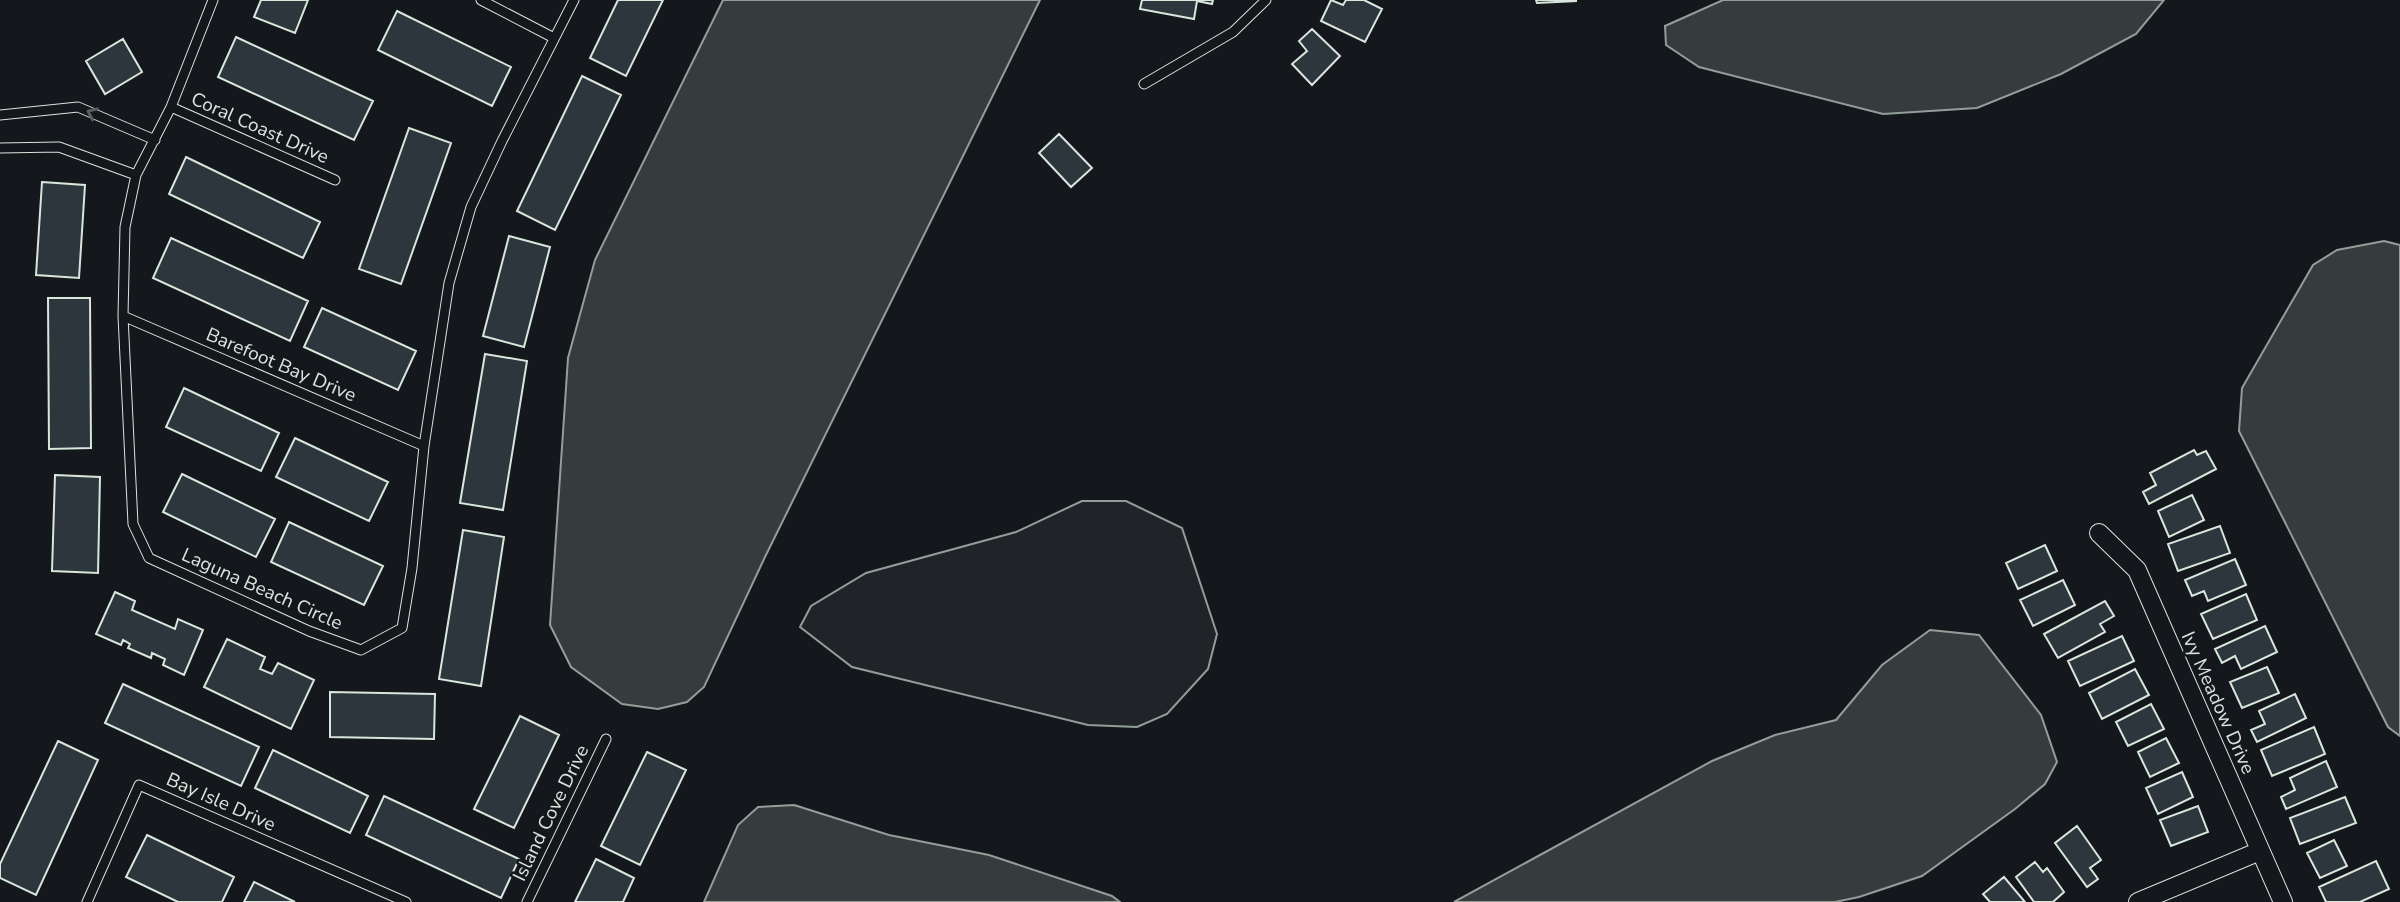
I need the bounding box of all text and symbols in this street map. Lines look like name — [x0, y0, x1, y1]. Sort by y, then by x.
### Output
street label: Coral Coast Drive — [187, 86, 333, 170]
one-way arrow — [87, 107, 99, 121]
street label: Barefoot Bay Drive — [202, 322, 360, 408]
street label: Laguna Beach Circle — [177, 542, 347, 636]
street label: Ivy Meadow Drive — [2175, 628, 2261, 778]
street label: Island Cove Drive — [507, 740, 595, 886]
street label: Bay Isle Drive — [162, 766, 280, 838]

